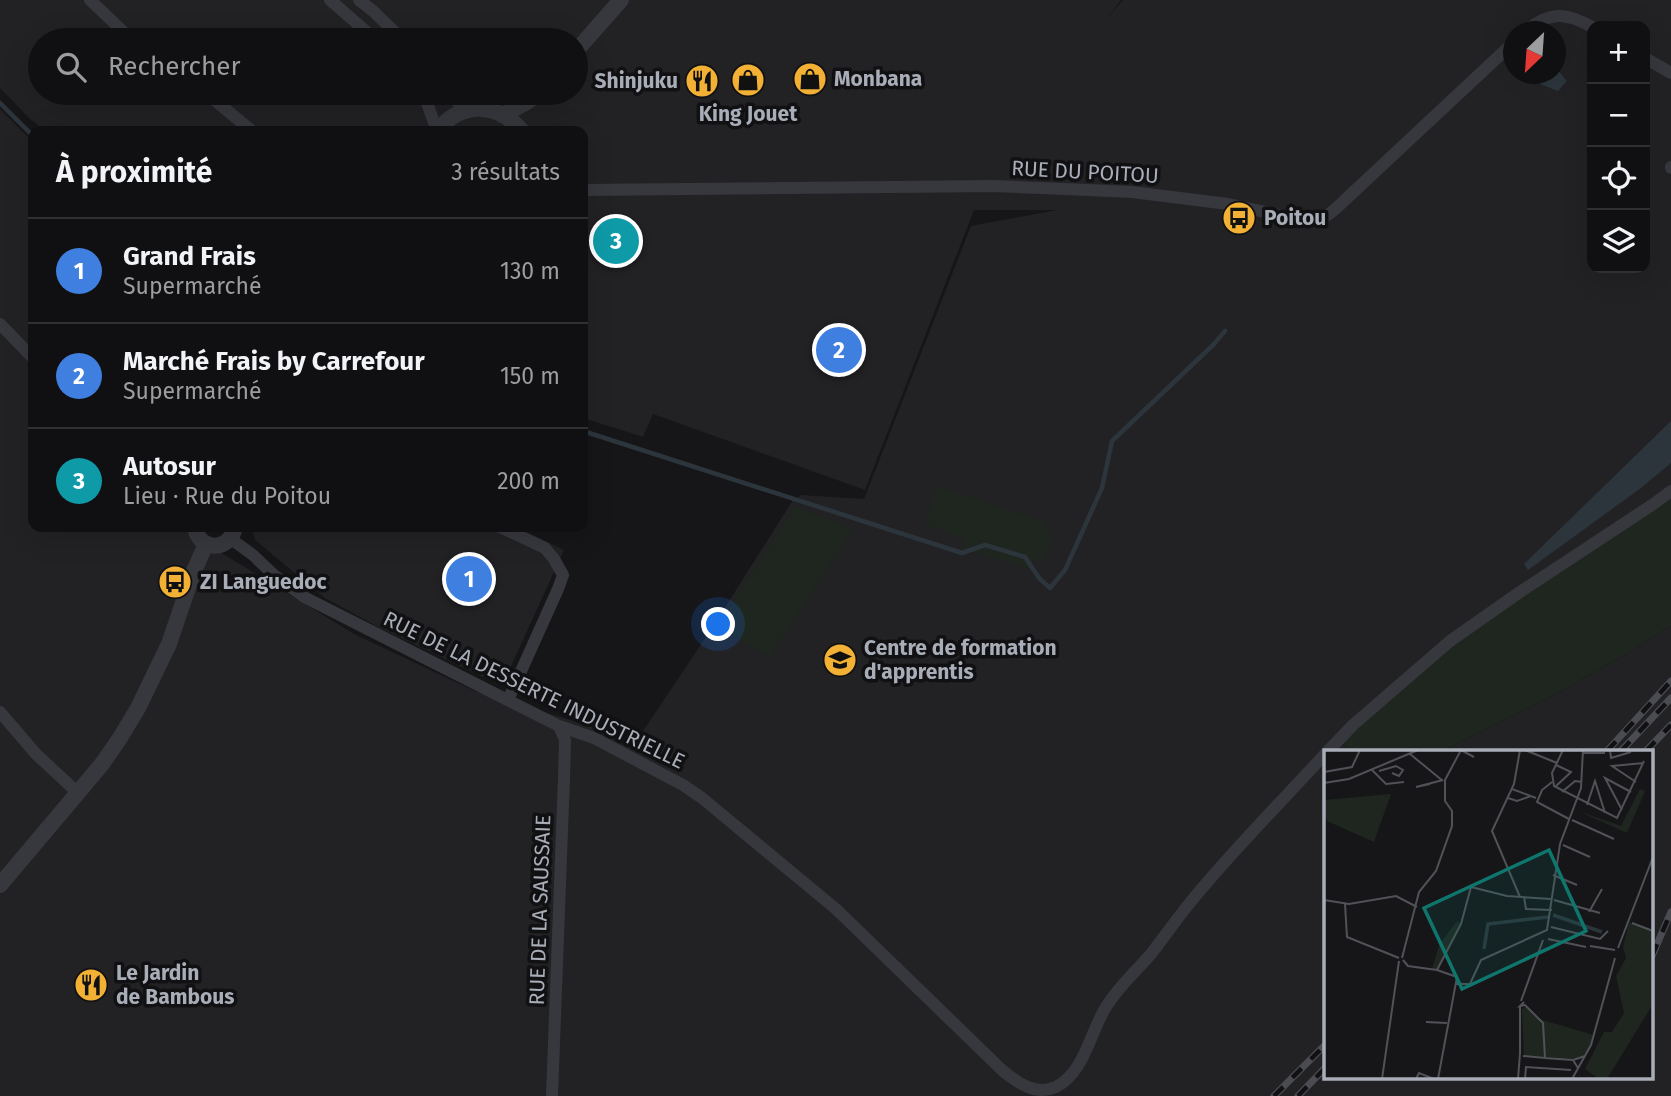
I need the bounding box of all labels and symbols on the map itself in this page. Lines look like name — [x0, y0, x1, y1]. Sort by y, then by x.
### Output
north arrow — [1503, 21, 1566, 84]
shop icon: Monbana — [791, 60, 829, 98]
shop icon: King Jouet — [729, 61, 767, 99]
restaurant icon: Shinjuku — [683, 62, 721, 100]
place label: Monbana — [834, 66, 922, 92]
place label: Shinjuku — [595, 68, 678, 94]
place label: King Jouet — [699, 101, 798, 127]
street label: RUE DU POITOU — [1011, 155, 1159, 189]
bus stop icon: Poitou — [1220, 199, 1258, 237]
place label: Poitou — [1264, 205, 1326, 231]
pin: 3 — [593, 215, 639, 267]
pin: 2 — [816, 324, 862, 376]
pin: 1 — [446, 553, 492, 605]
bus stop icon: ZI Languedoc — [156, 563, 194, 601]
place label: ZI Languedoc — [200, 569, 327, 595]
street label: RUE DE LA DESSERTE INDUSTRIELLE — [379, 606, 689, 774]
your location — [701, 607, 735, 641]
place label: Centre de formation d'apprentis — [864, 635, 1057, 685]
school or university icon: Centre de formation d'apprentis — [821, 641, 859, 679]
inset map — [1324, 750, 1654, 1078]
street label: RUE DE LA SAUSSAIE — [524, 814, 556, 1006]
place label: Le Jardin de Bambous — [116, 960, 234, 1010]
restaurant icon: Le Jardin de Bambous — [72, 966, 110, 1004]

